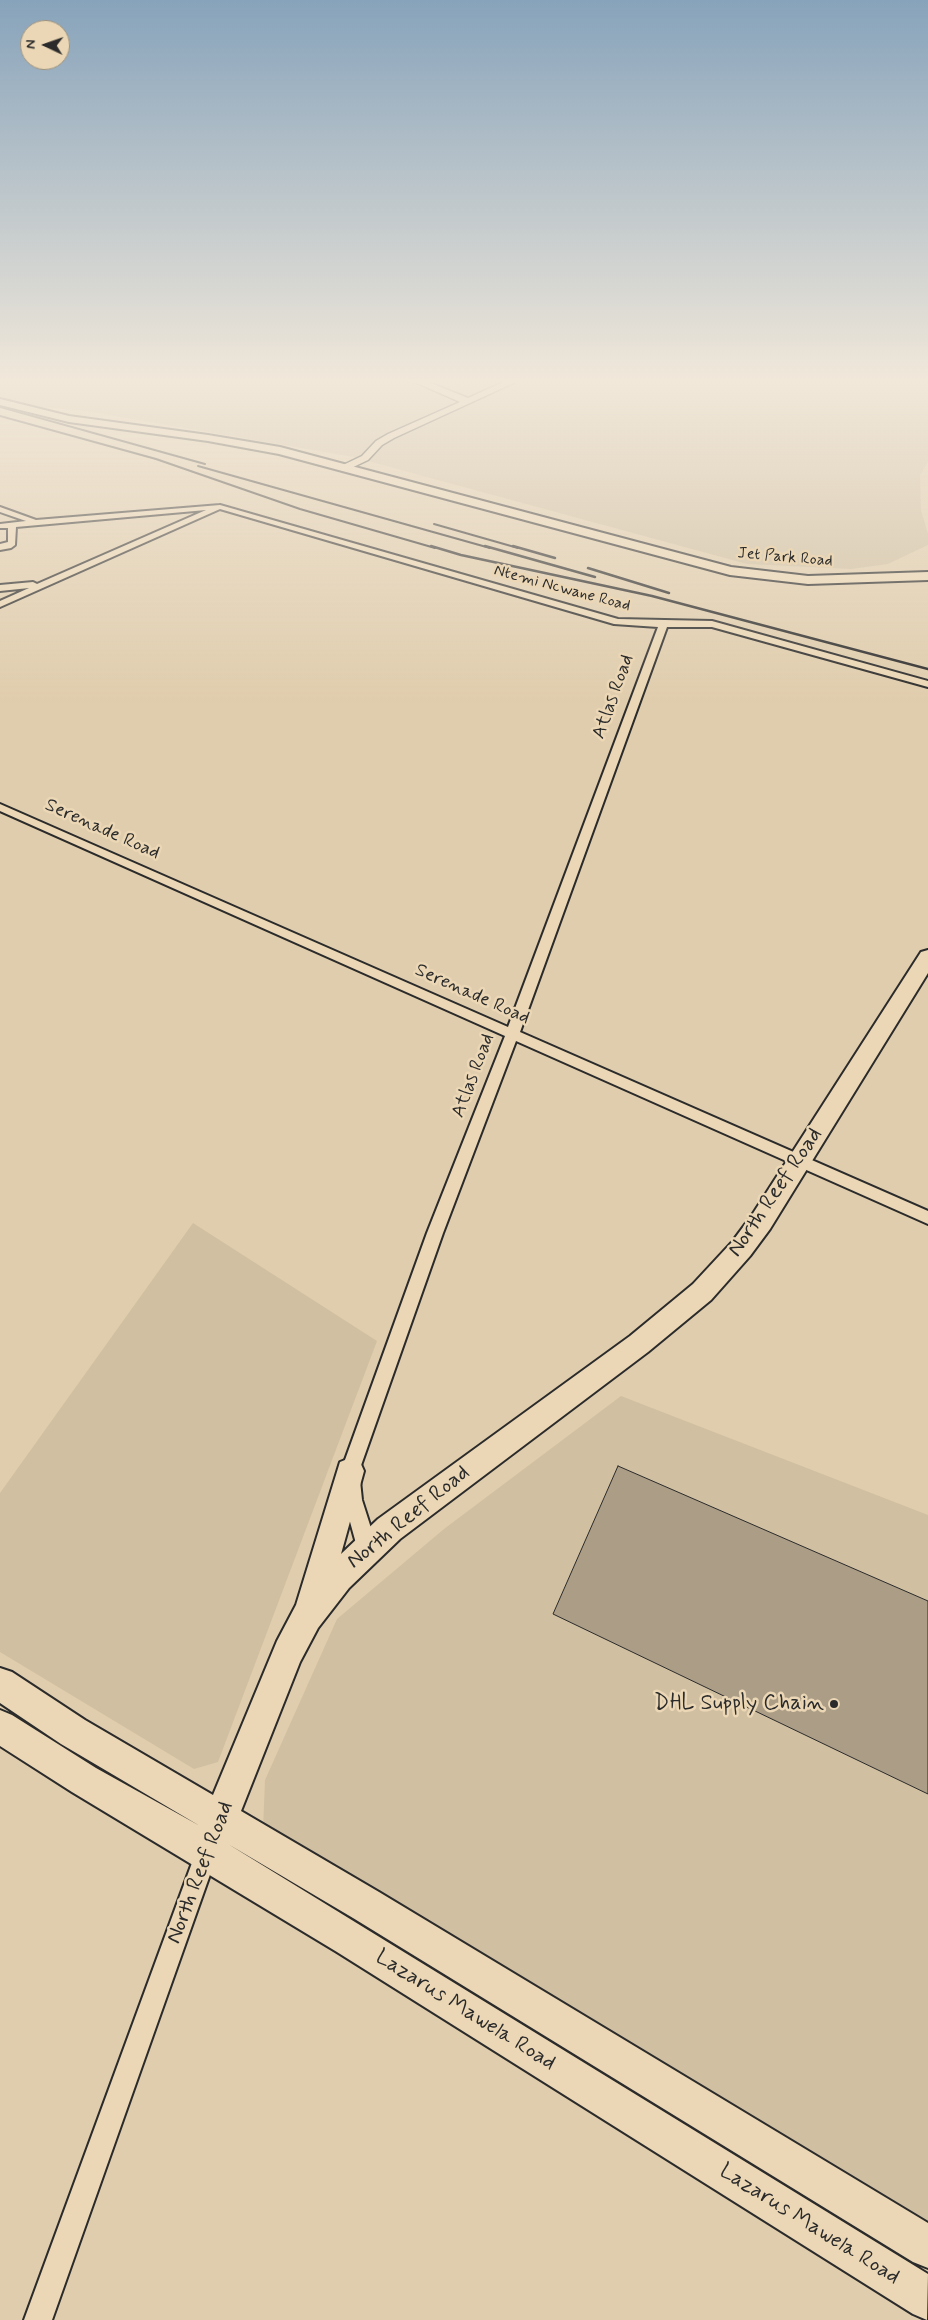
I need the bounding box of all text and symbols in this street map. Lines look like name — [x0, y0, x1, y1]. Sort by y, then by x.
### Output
north arrow — [20, 20, 70, 70]
text: N — [22, 39, 40, 49]
street label: Jet Park Road — [737, 544, 833, 572]
street label: Ntemi Ncwane Road — [492, 562, 632, 616]
street label: Atlas Road — [588, 652, 640, 742]
street label: Serenade Road — [41, 795, 163, 865]
street label: Serenade Road — [411, 960, 533, 1030]
street label: Atlas Road — [448, 1031, 500, 1121]
street label: North Reef Road — [723, 1123, 829, 1263]
street label: North Reef Road — [342, 1460, 476, 1576]
place label: DHL Supply Chain — [654, 1691, 824, 1717]
marker: DHL Supply Chain — [828, 1698, 840, 1710]
street label: North Reef Road — [162, 1798, 240, 1948]
street label: Lazarus Mawela Road — [370, 1945, 560, 2077]
street label: Lazarus Mawela Road — [714, 2159, 904, 2291]

